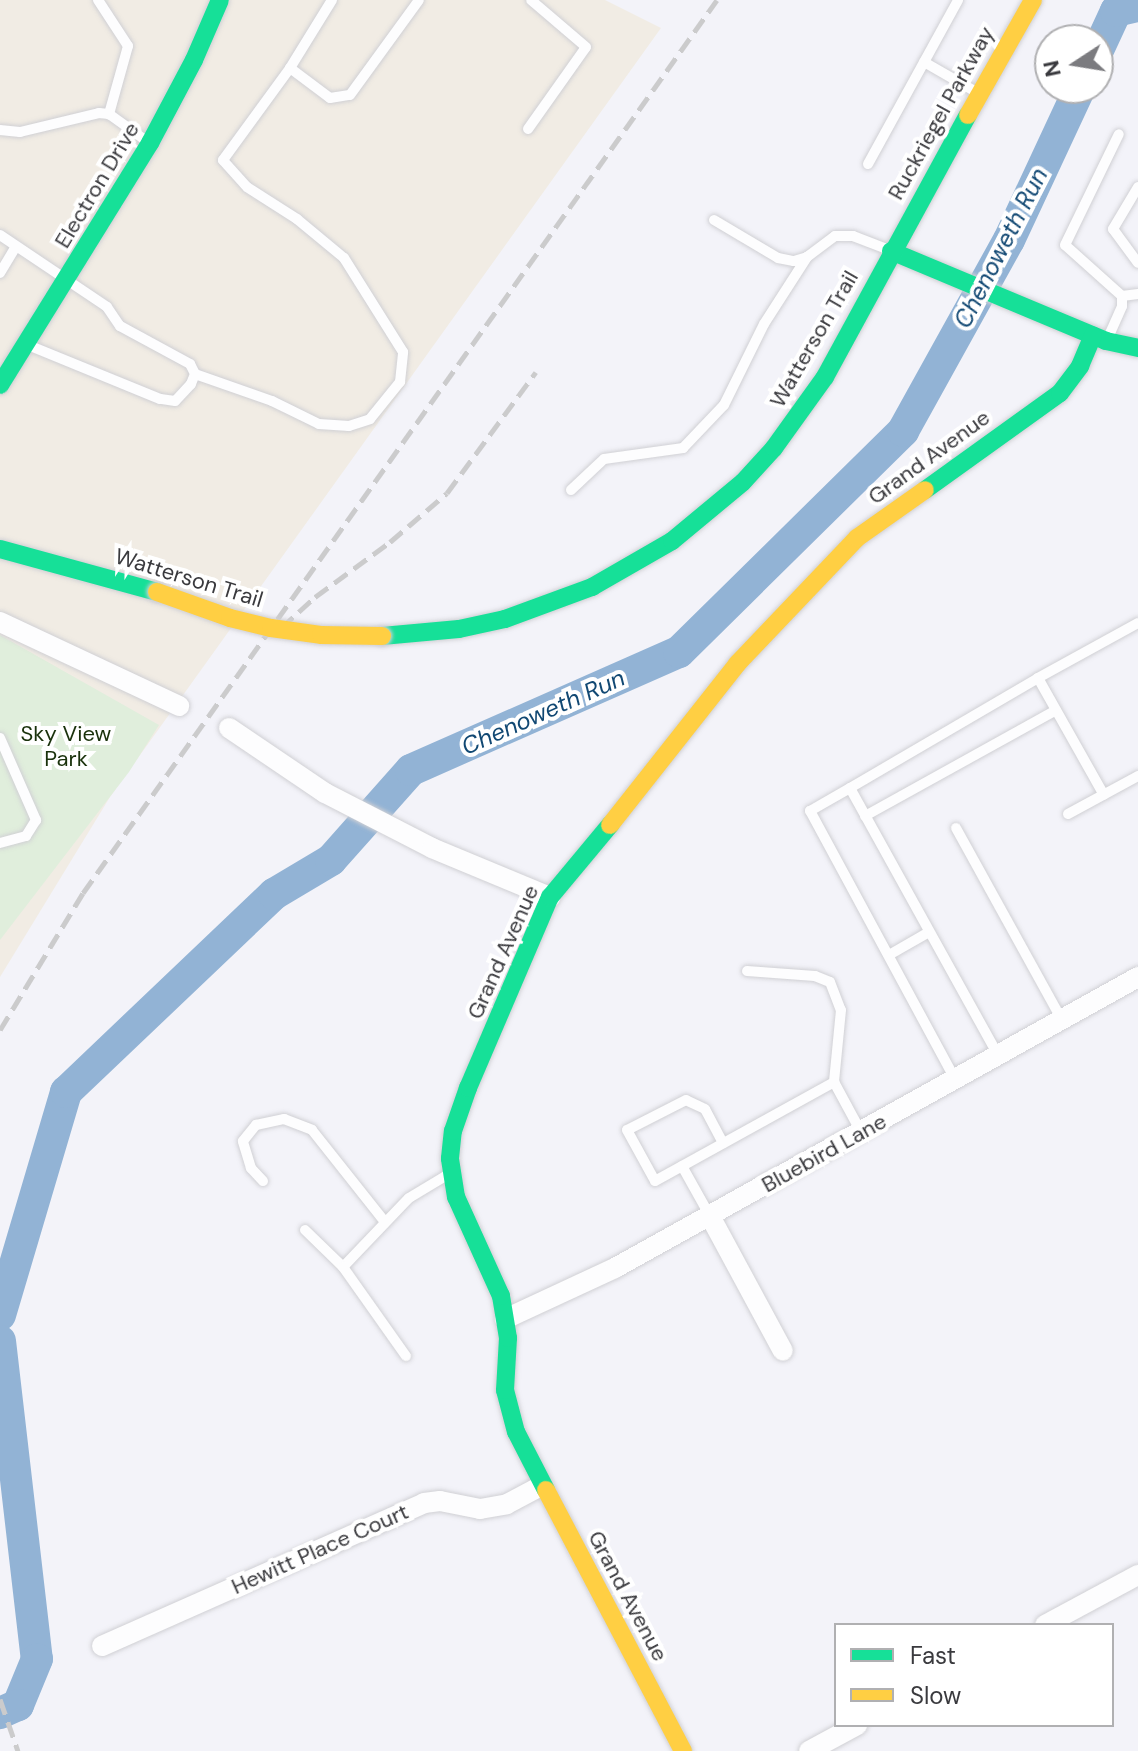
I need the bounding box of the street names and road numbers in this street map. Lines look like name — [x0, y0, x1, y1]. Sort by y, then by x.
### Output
street label: Ruckriegel Parkway — [882, 22, 1000, 204]
street label: Electron Drive — [49, 117, 145, 253]
street label: Watterson Trail — [764, 266, 864, 412]
street label: Grand Avenue — [863, 404, 995, 510]
street label: Watterson Trail — [112, 543, 266, 613]
street label: Grand Avenue — [462, 881, 544, 1023]
street label: Bluebird Lane — [757, 1108, 891, 1198]
street label: Hewitt Place Court — [227, 1498, 413, 1600]
street label: Grand Avenue — [583, 1526, 673, 1666]

